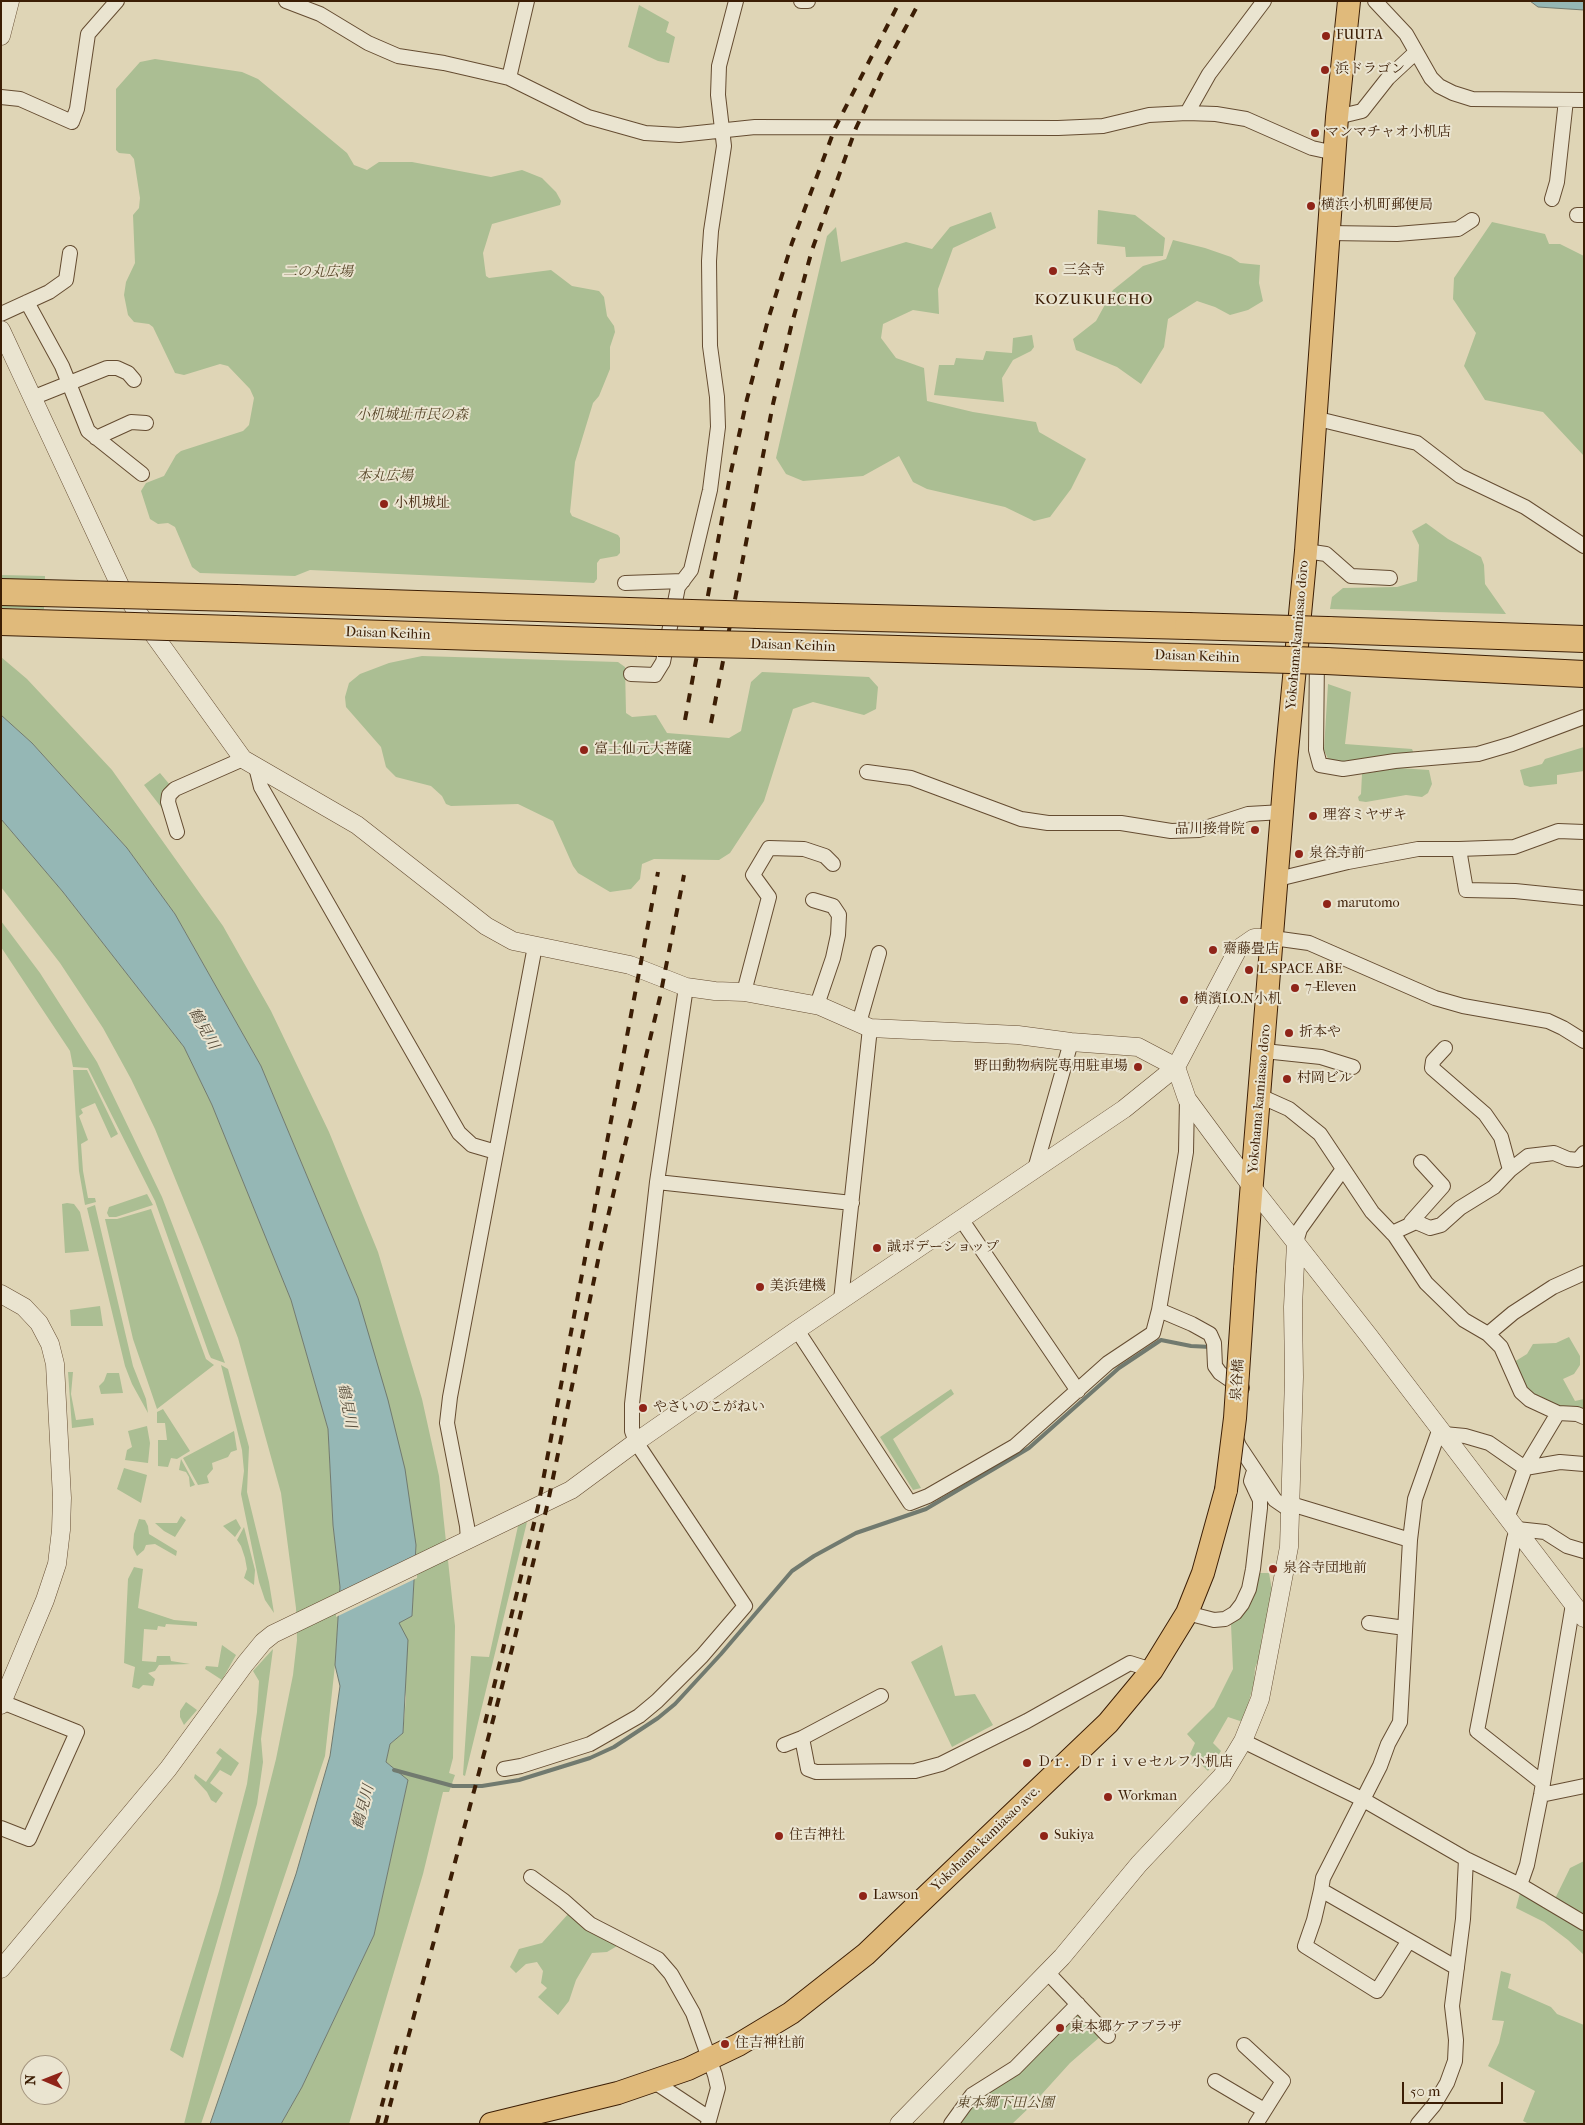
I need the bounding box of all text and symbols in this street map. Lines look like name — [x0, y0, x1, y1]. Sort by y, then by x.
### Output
place label: FUUTA — [1336, 28, 1383, 44]
marker: FUUTA — [1320, 30, 1332, 42]
place label: 浜ドラゴン — [1335, 62, 1405, 78]
marker: 浜ドラゴン — [1319, 64, 1331, 76]
place label: マンマチャオ小机店 — [1325, 125, 1451, 141]
marker: マンマチャオ小机店 — [1309, 127, 1321, 139]
place label: 横浜小机町郵便局 — [1321, 198, 1433, 214]
marker: 横浜小机町郵便局 — [1305, 200, 1317, 212]
place label: 三会寺 — [1063, 263, 1105, 279]
park label: 二の丸広場 — [283, 265, 353, 281]
marker: 三会寺 — [1047, 265, 1059, 277]
district label: KOZUKUECHO — [1033, 291, 1155, 309]
park label: 小机城址市民の森 — [356, 408, 468, 424]
park label: 本丸広場 — [357, 469, 413, 485]
place label: 小机城址 — [394, 496, 450, 512]
marker: 小机城址 — [378, 498, 390, 510]
street label: Yokohama kamiasao dōro — [1283, 560, 1313, 710]
street label: Daisan Keihin — [345, 624, 431, 644]
street label: Daisan Keihin — [750, 636, 836, 656]
street label: Daisan Keihin — [1154, 647, 1240, 667]
place label: 富士仙元大菩薩 — [594, 742, 692, 758]
marker: 富士仙元大菩薩 — [578, 744, 590, 756]
place label: 理容ミヤザキ — [1323, 808, 1407, 824]
marker: 理容ミヤザキ — [1307, 810, 1319, 822]
place label: 品川接骨院 — [1175, 822, 1245, 838]
marker: 品川接骨院 — [1249, 824, 1261, 836]
place label: 泉谷寺前 — [1309, 846, 1365, 862]
marker: 泉谷寺前 — [1293, 848, 1305, 860]
place label: marutomo — [1337, 896, 1400, 912]
marker: marutomo — [1321, 898, 1333, 910]
place label: 齋藤畳店 — [1223, 942, 1279, 958]
marker: 齋藤畳店 — [1207, 944, 1219, 956]
place label: L-SPACE ABE — [1259, 962, 1343, 978]
marker: L-SPACE ABE — [1243, 964, 1255, 976]
place label: 7-Eleven — [1305, 980, 1356, 996]
marker: 7-Eleven — [1289, 982, 1301, 994]
place label: 横濱I.O.N小机 — [1194, 992, 1282, 1008]
marker: 横濱I.O.N小机 — [1178, 994, 1190, 1006]
water label: 鶴見川 — [184, 1005, 222, 1053]
street label: Yokohama kamiasao dōro — [1245, 1024, 1275, 1174]
place label: 折本や — [1299, 1025, 1341, 1041]
marker: 折本や — [1283, 1027, 1295, 1039]
place label: 野田動物病院専用駐車場 — [974, 1059, 1128, 1075]
marker: 野田動物病院専用駐車場 — [1132, 1061, 1144, 1073]
place label: 村岡ビル — [1297, 1071, 1353, 1087]
marker: 村岡ビル — [1281, 1073, 1293, 1085]
place label: 誠ボデーショップ — [887, 1240, 999, 1256]
marker: 誠ボデーショップ — [871, 1242, 883, 1254]
place label: 美浜建機 — [770, 1279, 826, 1295]
marker: 美浜建機 — [754, 1281, 766, 1293]
street label: 泉谷橋 — [1228, 1358, 1248, 1402]
water label: 鶴見川 — [333, 1382, 359, 1430]
place label: やさいのこがねい — [653, 1400, 765, 1416]
marker: やさいのこがねい — [637, 1402, 649, 1414]
place label: 泉谷寺団地前 — [1283, 1561, 1367, 1577]
marker: 泉谷寺団地前 — [1267, 1563, 1279, 1575]
place label: Ｄｒ．Ｄｒｉｖｅセルフ小机店 — [1037, 1755, 1233, 1771]
marker: Ｄｒ．Ｄｒｉｖｅセルフ小机店 — [1021, 1757, 1033, 1769]
water label: 鶴見川 — [349, 1783, 379, 1831]
street label: Yokohama kamiasao ave. — [928, 1783, 1044, 1895]
place label: Workman — [1118, 1789, 1177, 1805]
marker: Workman — [1102, 1791, 1114, 1803]
place label: 住吉神社 — [789, 1828, 845, 1844]
place label: Sukiya — [1054, 1828, 1094, 1844]
marker: 住吉神社 — [773, 1830, 785, 1842]
marker: Sukiya — [1038, 1830, 1050, 1842]
place label: Lawson — [873, 1888, 918, 1904]
marker: Lawson — [857, 1890, 869, 1902]
place label: 東本郷ケアプラザ — [1070, 2020, 1182, 2036]
marker: 東本郷ケアプラザ — [1054, 2022, 1066, 2034]
place label: 住吉神社前 — [735, 2036, 805, 2052]
marker: 住吉神社前 — [719, 2038, 731, 2050]
north arrow — [20, 2055, 70, 2105]
scale bar — [1405, 2072, 1506, 2104]
text: N — [22, 2074, 39, 2085]
text: 50 m — [1410, 2082, 1440, 2100]
park label: 東本郷下田公園 — [956, 2096, 1054, 2112]

